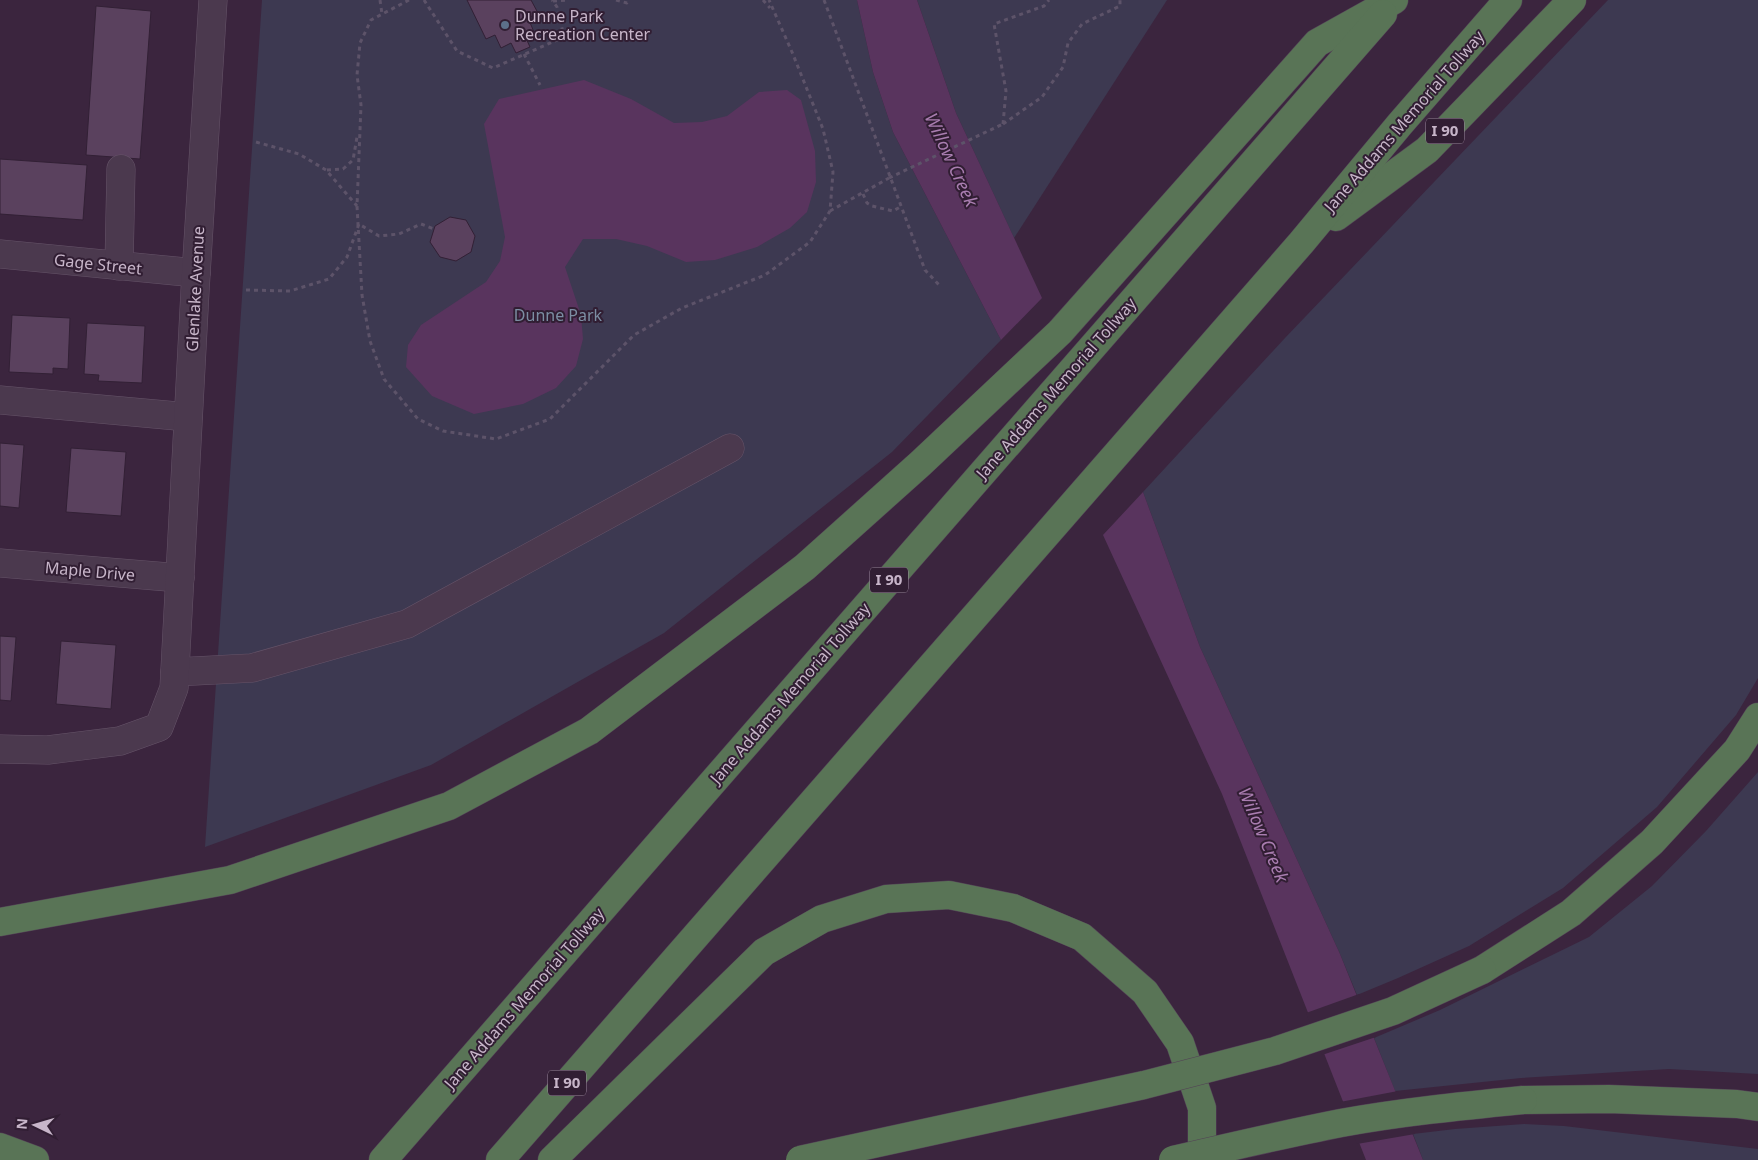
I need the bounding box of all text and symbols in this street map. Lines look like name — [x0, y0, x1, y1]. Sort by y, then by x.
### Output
place label: Dunne Park Recreation Center — [515, 5, 650, 45]
marker: Dunne Park Recreation Center — [499, 19, 511, 31]
street label: Jane Addams Memorial Tollway — [1318, 25, 1490, 218]
water label: Willow Creek — [920, 109, 985, 211]
road number: I 90 — [1426, 118, 1464, 144]
street label: Glenlake Avenue — [181, 226, 209, 352]
street label: Gage Street — [53, 248, 143, 280]
street label: Jane Addams Memorial Tollway — [970, 292, 1142, 485]
park label: Dunne Park — [514, 304, 603, 326]
street label: Maple Drive — [44, 556, 136, 586]
road number: I 90 — [870, 568, 908, 592]
street label: Jane Addams Memorial Tollway — [704, 597, 876, 790]
water label: Willow Creek — [1233, 783, 1295, 887]
street label: Jane Addams Memorial Tollway — [438, 902, 610, 1095]
road number: I 90 — [548, 1070, 586, 1096]
north arrow — [10, 1100, 60, 1150]
text: N — [12, 1117, 32, 1130]

